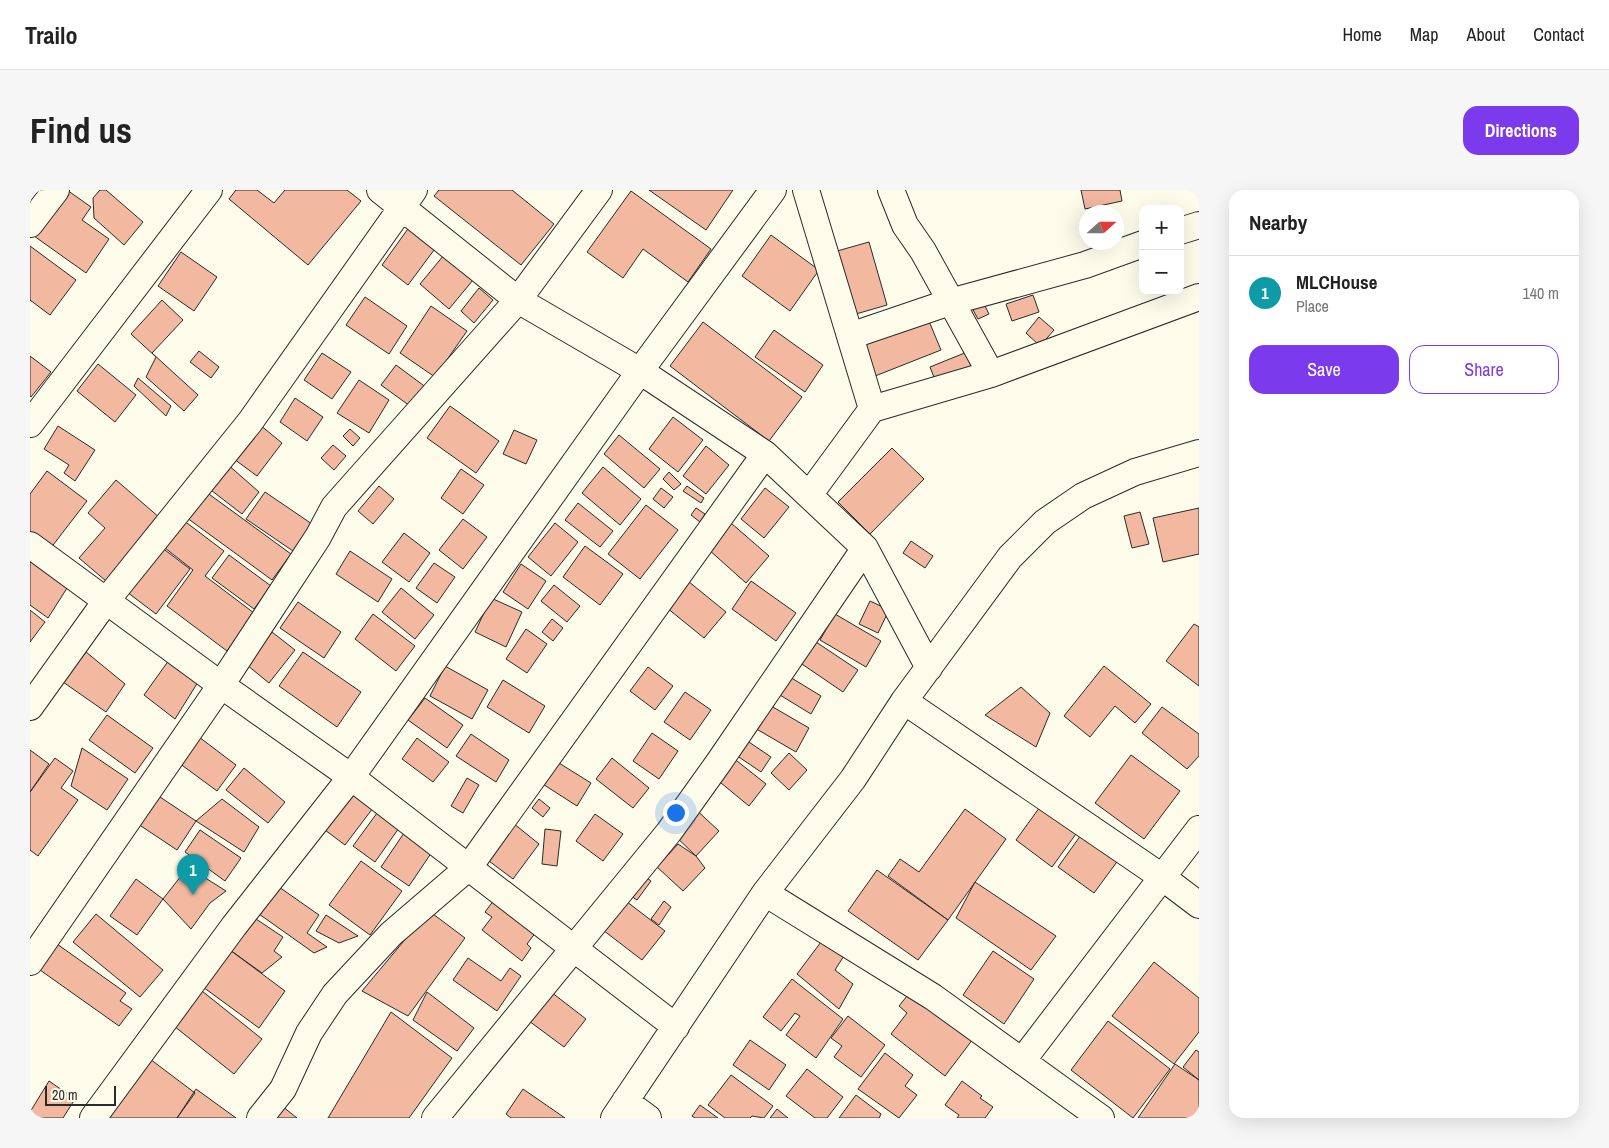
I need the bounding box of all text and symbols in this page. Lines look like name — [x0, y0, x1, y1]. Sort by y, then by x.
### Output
text: Trailo — [25, 19, 78, 51]
text: Home — [1342, 22, 1382, 47]
text: Map — [1410, 22, 1439, 47]
text: About — [1467, 22, 1505, 47]
text: Contact — [1533, 22, 1584, 47]
button: Directions — [1463, 106, 1579, 155]
text: Find us — [30, 107, 132, 154]
north arrow — [1079, 205, 1124, 250]
map controls — [1139, 205, 1184, 295]
button: + — [1139, 205, 1184, 250]
text: Nearby — [1249, 208, 1307, 237]
button: − — [1139, 250, 1184, 295]
text: MLCHouse — [1296, 269, 1377, 295]
text: 1 — [1261, 282, 1269, 304]
text: 140 m — [1523, 282, 1559, 304]
text: Place — [1296, 295, 1329, 317]
button: Save — [1249, 345, 1399, 394]
button: Share — [1409, 345, 1559, 394]
your location — [663, 800, 689, 826]
pin: 1 — [177, 854, 209, 895]
scale bar — [45, 1083, 116, 1106]
text: 20 m — [52, 1086, 78, 1104]

